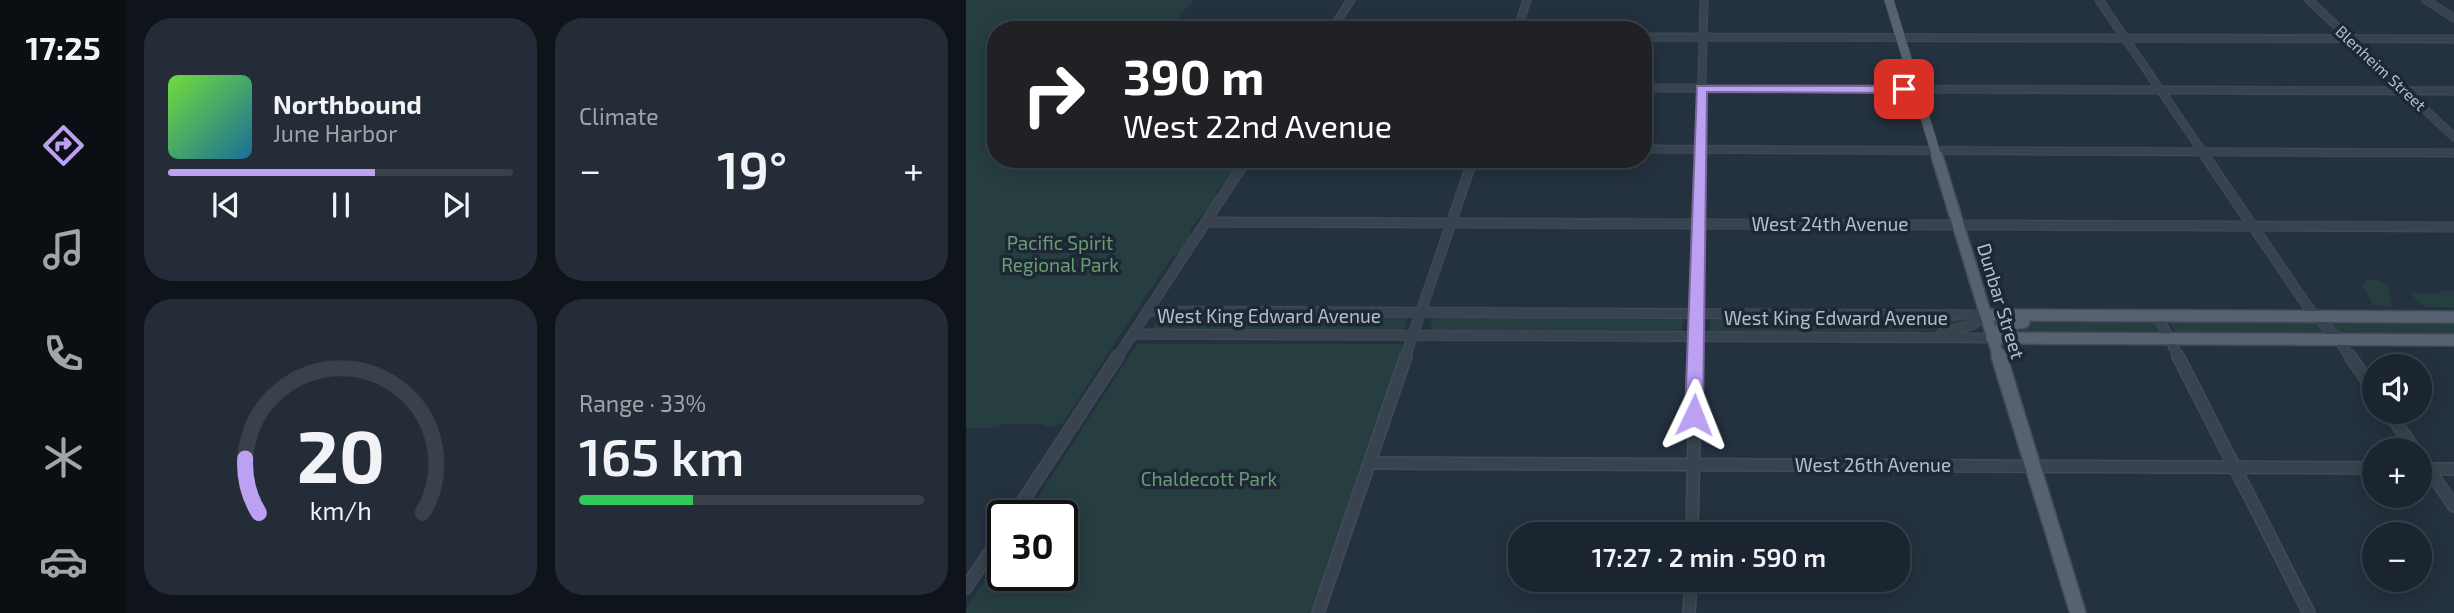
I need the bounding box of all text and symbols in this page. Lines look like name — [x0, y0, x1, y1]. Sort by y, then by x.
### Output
street label: Blenheim Street — [2332, 21, 2430, 114]
text: 17:25 — [25, 28, 101, 66]
text: 390 m — [1123, 46, 1264, 105]
icon: right — [1008, 49, 1099, 140]
pin — [1874, 59, 1934, 119]
icon: arrive — [1885, 70, 1923, 108]
text: Northbound — [273, 88, 422, 119]
text: Climate — [579, 102, 659, 130]
text: West 22nd Avenue — [1123, 106, 1392, 144]
text: June Harbor — [273, 119, 397, 147]
icon: directions — [39, 121, 88, 170]
text: 19° — [717, 137, 787, 199]
text: − — [579, 146, 601, 192]
text: + — [903, 146, 924, 192]
icon: previous — [207, 186, 245, 224]
icon: pause — [322, 186, 360, 224]
icon: next — [437, 186, 475, 224]
street label: West 24th Avenue — [1751, 212, 1909, 235]
icon: music — [39, 225, 88, 274]
park label: Pacific Spirit Regional Park — [1001, 231, 1119, 276]
street label: Dunbar Street — [1973, 240, 2030, 362]
street label: West King Edward Avenue — [1157, 304, 1381, 327]
street label: West King Edward Avenue — [1724, 306, 1948, 329]
icon: phone — [39, 329, 88, 378]
map controls — [2362, 354, 2432, 592]
button: sound — [2362, 354, 2432, 424]
position arrow — [1657, 378, 1731, 452]
text: Range · 33% — [579, 389, 706, 417]
text: 20 — [296, 410, 385, 498]
text: 165 km — [579, 424, 744, 486]
icon: climate — [39, 433, 88, 482]
button: + — [2362, 438, 2432, 508]
street label: West 26th Avenue — [1795, 453, 1951, 476]
park label: Chaldecott Park — [1141, 467, 1278, 490]
text: km/h — [309, 495, 372, 525]
speed limit sign: 30 — [987, 500, 1078, 591]
button: − — [2362, 522, 2432, 592]
icon: car — [39, 537, 88, 586]
text: 17:27 · 2 min · 590 m — [1592, 541, 1826, 572]

